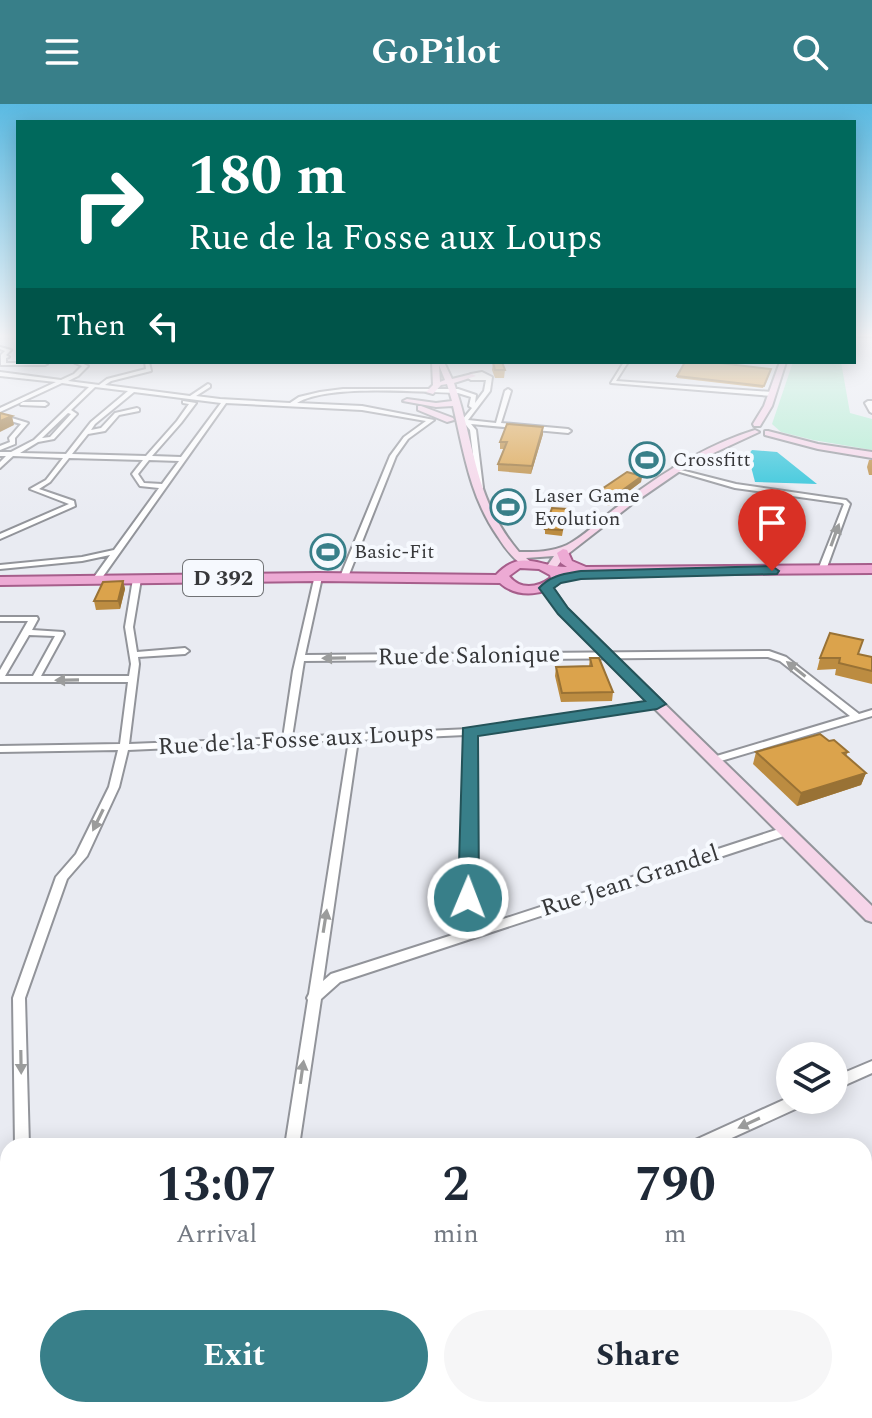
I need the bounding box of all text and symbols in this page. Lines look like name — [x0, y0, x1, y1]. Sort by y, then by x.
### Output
text: GoPilot — [371, 25, 501, 80]
icon: menu — [40, 30, 84, 74]
icon: search — [788, 30, 832, 74]
text: 180 m — [188, 134, 347, 219]
icon: right — [56, 152, 160, 256]
text: Rue de la Fosse aux Loups — [188, 211, 603, 266]
text: Then — [56, 303, 126, 349]
icon: left — [142, 304, 186, 348]
sports icon: Crossfitt — [628, 441, 666, 479]
place label: Crossfitt — [673, 445, 751, 475]
place label: Laser Game Evolution — [534, 481, 640, 534]
sports icon: Laser Game Evolution — [489, 488, 527, 526]
pin — [738, 489, 806, 571]
icon: arrive — [750, 501, 794, 545]
one-way arrow — [829, 523, 842, 547]
sports icon: Basic-Fit — [309, 533, 347, 571]
place label: Basic-Fit — [354, 537, 434, 567]
road number: D 392 — [183, 560, 263, 596]
street label: Rue de Salonique — [377, 636, 561, 676]
one-way arrow — [321, 652, 346, 664]
one-way arrow — [786, 661, 806, 678]
one-way arrow — [54, 674, 79, 686]
street label: Rue de la Fosse aux Loups — [157, 715, 435, 765]
one-way arrow — [91, 809, 105, 832]
street label: Rue Jean Grandel — [536, 835, 724, 927]
position arrow — [426, 856, 510, 940]
one-way arrow — [319, 908, 331, 933]
map controls — [776, 1042, 848, 1114]
button: layers — [776, 1042, 848, 1114]
one-way arrow — [14, 1050, 27, 1075]
one-way arrow — [296, 1059, 309, 1084]
one-way arrow — [737, 1116, 760, 1130]
text: 13:07 — [156, 1149, 277, 1222]
text: 2 — [442, 1149, 469, 1222]
text: 790 — [635, 1149, 716, 1222]
text: Arrival — [176, 1214, 257, 1254]
text: min — [433, 1214, 479, 1254]
text: m — [664, 1214, 686, 1254]
button: Exit — [40, 1310, 428, 1402]
button: Share — [444, 1310, 832, 1402]

